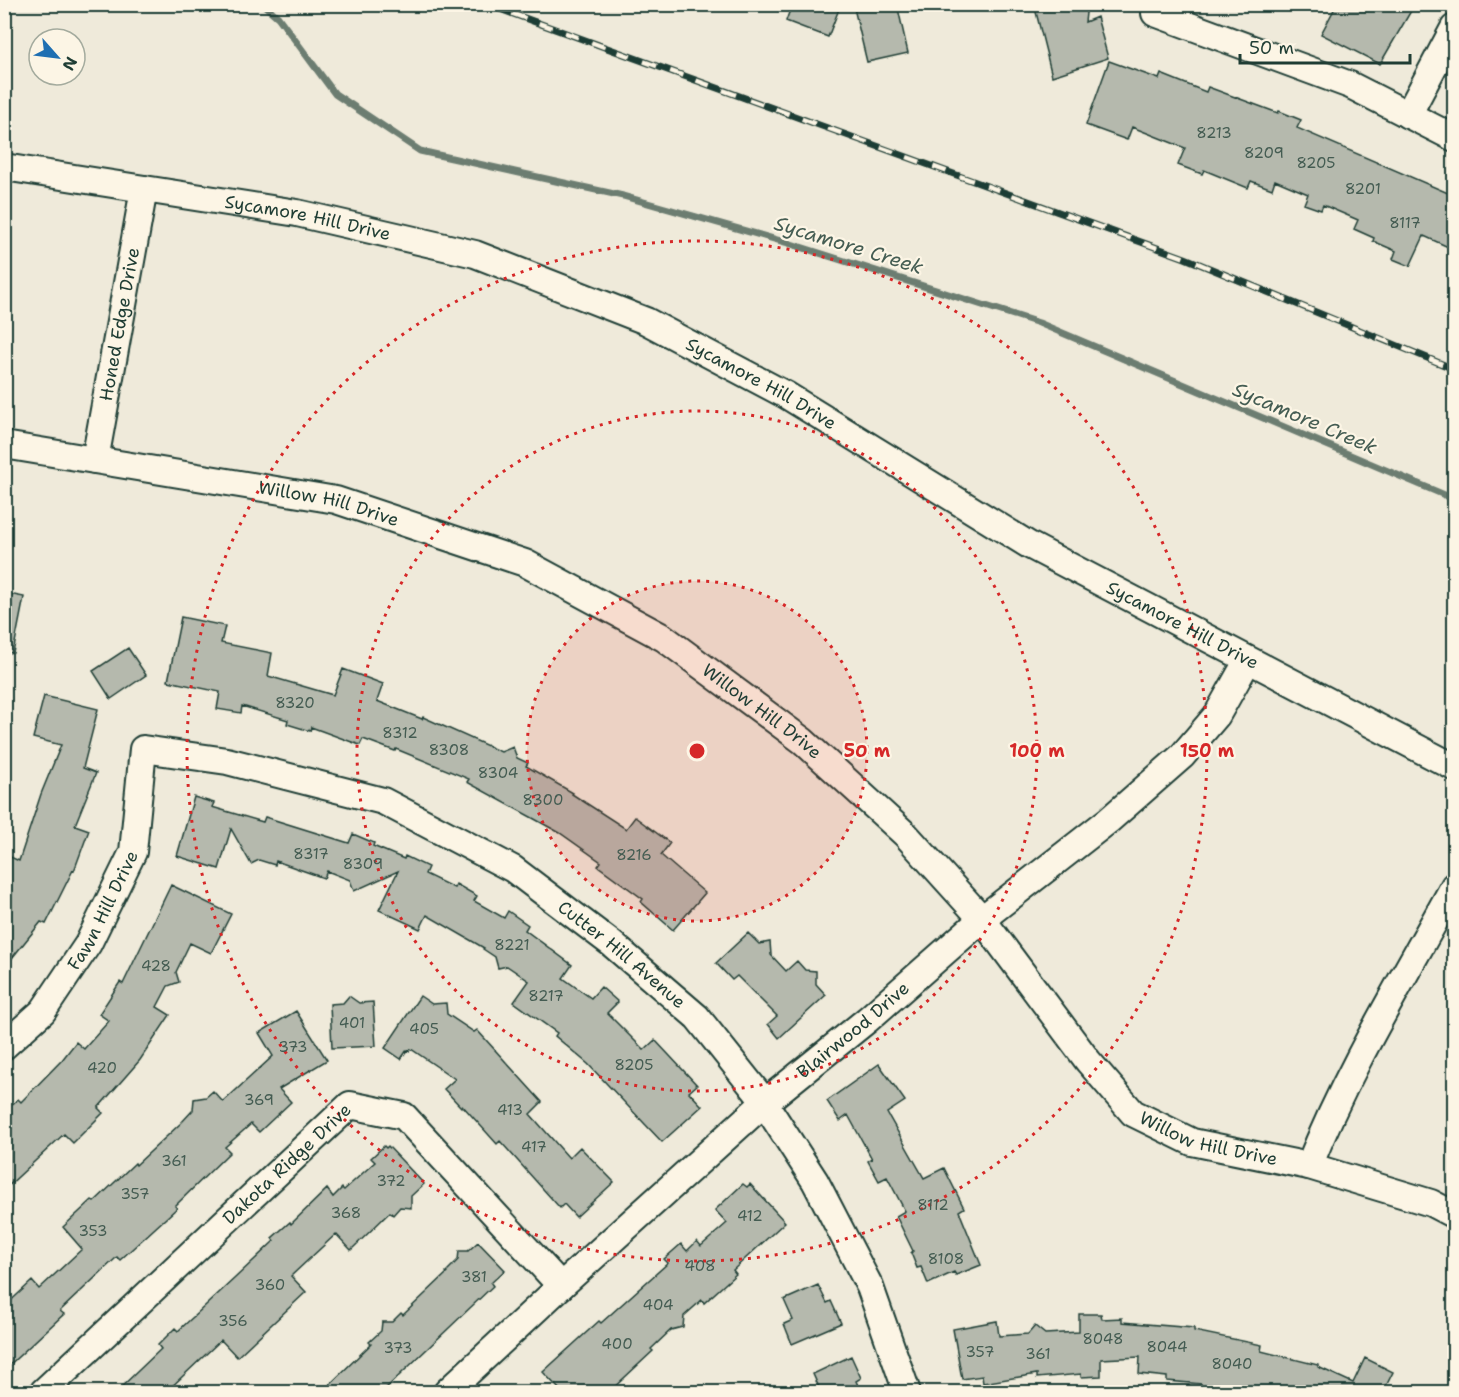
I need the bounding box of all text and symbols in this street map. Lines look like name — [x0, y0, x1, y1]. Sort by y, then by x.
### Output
north arrow — [27, 27, 87, 87]
scale bar — [1240, 27, 1410, 65]
text: 50 m — [1249, 36, 1294, 60]
text: N — [58, 53, 82, 74]
house number: 8213 — [1196, 123, 1232, 143]
house number: 8209 — [1244, 143, 1284, 163]
house number: 8205 — [1296, 153, 1336, 173]
house number: 8201 — [1345, 179, 1381, 199]
street label: Sycamore Hill Drive — [223, 190, 393, 246]
water label: Sycamore Creek — [771, 210, 927, 280]
house number: 8117 — [1389, 213, 1421, 233]
street label: Honed Edge Drive — [94, 245, 145, 403]
street label: Sycamore Hill Drive — [682, 332, 841, 435]
water label: Sycamore Creek — [1229, 376, 1382, 460]
street label: Willow Hill Drive — [256, 475, 402, 532]
street label: Sycamore Hill Drive — [1102, 575, 1263, 675]
street label: Willow Hill Drive — [697, 658, 827, 764]
house number: 8320 — [275, 693, 315, 713]
house number: 8312 — [382, 723, 418, 743]
text: 50 m — [844, 739, 891, 763]
text: 100 m — [1009, 739, 1065, 763]
text: 150 m — [1180, 739, 1235, 763]
house number: 8308 — [429, 740, 469, 760]
centre of rings — [687, 741, 707, 761]
house number: 8304 — [478, 763, 518, 783]
house number: 8300 — [523, 790, 563, 810]
house number: 8317 — [293, 844, 329, 864]
house number: 8216 — [616, 845, 652, 865]
street label: Fawn Hill Drive — [62, 846, 144, 975]
house number: 8309 — [343, 854, 383, 874]
street label: Cutter Hill Avenue — [553, 895, 691, 1014]
house number: 8221 — [494, 935, 530, 955]
house number: 428 — [141, 956, 171, 976]
street label: Blairwood Drive — [792, 976, 914, 1084]
house number: 8217 — [528, 986, 564, 1006]
house number: 401 — [339, 1013, 365, 1033]
house number: 405 — [409, 1019, 439, 1039]
house number: 373 — [278, 1037, 308, 1057]
house number: 8205 — [614, 1055, 654, 1075]
house number: 420 — [87, 1058, 117, 1078]
house number: 369 — [244, 1090, 274, 1110]
street label: Dakota Ridge Drive — [218, 1098, 356, 1230]
house number: 413 — [497, 1100, 523, 1120]
street label: Willow Hill Drive — [1135, 1106, 1280, 1171]
house number: 417 — [521, 1137, 547, 1157]
house number: 361 — [161, 1151, 187, 1171]
house number: 372 — [377, 1171, 406, 1191]
house number: 357 — [121, 1184, 150, 1204]
house number: 8112 — [917, 1195, 949, 1215]
house number: 368 — [331, 1203, 361, 1223]
house number: 412 — [737, 1206, 763, 1226]
house number: 353 — [78, 1221, 108, 1241]
house number: 8108 — [928, 1249, 964, 1269]
house number: 408 — [684, 1256, 716, 1276]
house number: 381 — [461, 1267, 487, 1287]
house number: 360 — [255, 1275, 285, 1295]
house number: 404 — [643, 1295, 673, 1315]
house number: 356 — [218, 1311, 248, 1331]
house number: 8048 — [1083, 1329, 1123, 1349]
house number: 400 — [601, 1334, 633, 1354]
house number: 8044 — [1147, 1337, 1187, 1357]
house number: 373 — [383, 1338, 413, 1358]
house number: 357 — [966, 1342, 995, 1362]
house number: 361 — [1025, 1344, 1051, 1364]
house number: 8040 — [1211, 1354, 1253, 1374]

